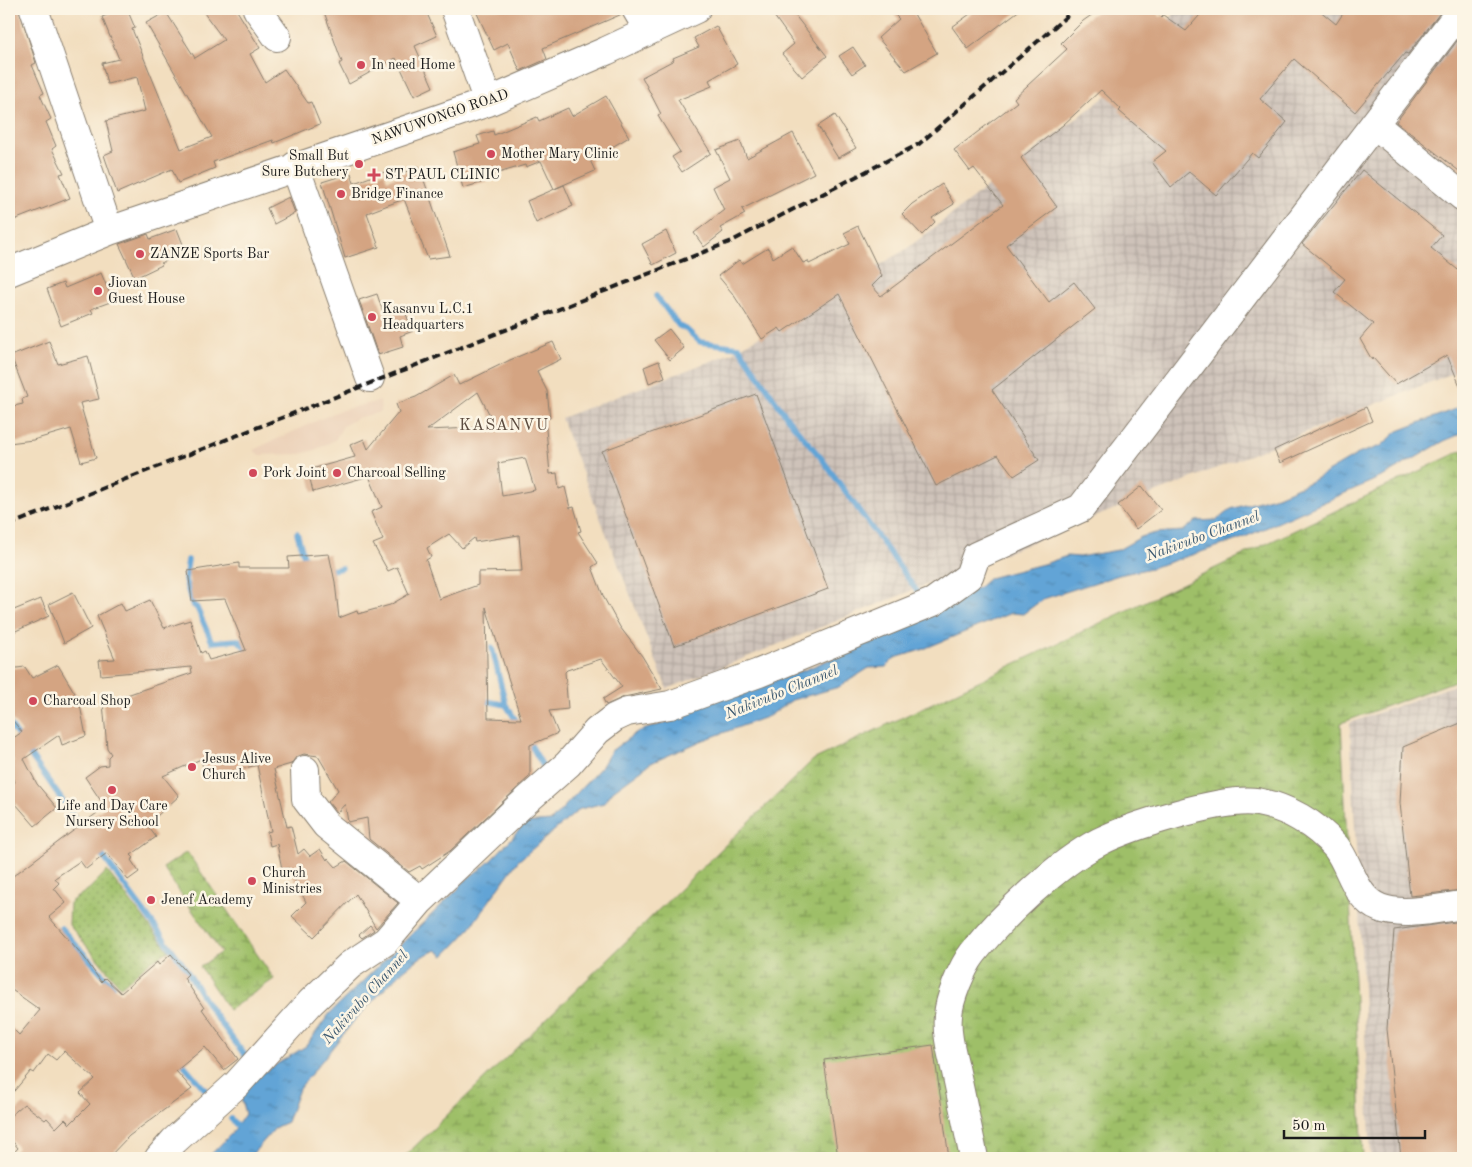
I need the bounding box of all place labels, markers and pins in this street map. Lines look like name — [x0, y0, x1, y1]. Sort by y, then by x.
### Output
place label: In need Home — [371, 58, 455, 72]
marker: In need Home — [355, 59, 367, 71]
place label: Mother Mary Clinic — [501, 147, 618, 161]
marker: Mother Mary Clinic — [485, 148, 497, 160]
place label: Small But Sure Butchery — [261, 149, 350, 179]
marker: Small But Sure Butchery — [353, 158, 365, 170]
marker: ST PAUL CLINIC — [367, 168, 381, 182]
place label: ST PAUL CLINIC — [385, 168, 500, 182]
place label: Bridge Finance — [351, 187, 443, 201]
marker: Bridge Finance — [335, 188, 347, 200]
place label: ZANZE Sports Bar — [150, 247, 269, 261]
marker: ZANZE Sports Bar — [134, 248, 146, 260]
place label: Jiovan Guest House — [108, 276, 185, 306]
marker: Jiovan Guest House — [92, 285, 104, 297]
place label: Kasanvu L.C.1 Headquarters — [382, 302, 474, 332]
marker: Kasanvu L.C.1 Headquarters — [366, 311, 378, 323]
place label: Pork Joint — [263, 466, 327, 480]
place label: Charcoal Selling — [347, 466, 446, 480]
marker: Pork Joint — [247, 467, 259, 479]
marker: Charcoal Selling — [331, 467, 343, 479]
place label: Charcoal Shop — [43, 694, 131, 708]
marker: Charcoal Shop — [27, 695, 39, 707]
place label: Jesus Alive Church — [202, 752, 271, 782]
marker: Jesus Alive Church — [186, 761, 198, 773]
marker: Life and Day Care Nursery School — [106, 784, 118, 796]
place label: Life and Day Care Nursery School — [56, 799, 168, 829]
place label: Church Ministries — [262, 866, 322, 896]
marker: Church Ministries — [246, 875, 258, 887]
place label: Jenef Academy — [161, 893, 254, 907]
marker: Jenef Academy — [145, 894, 157, 906]

